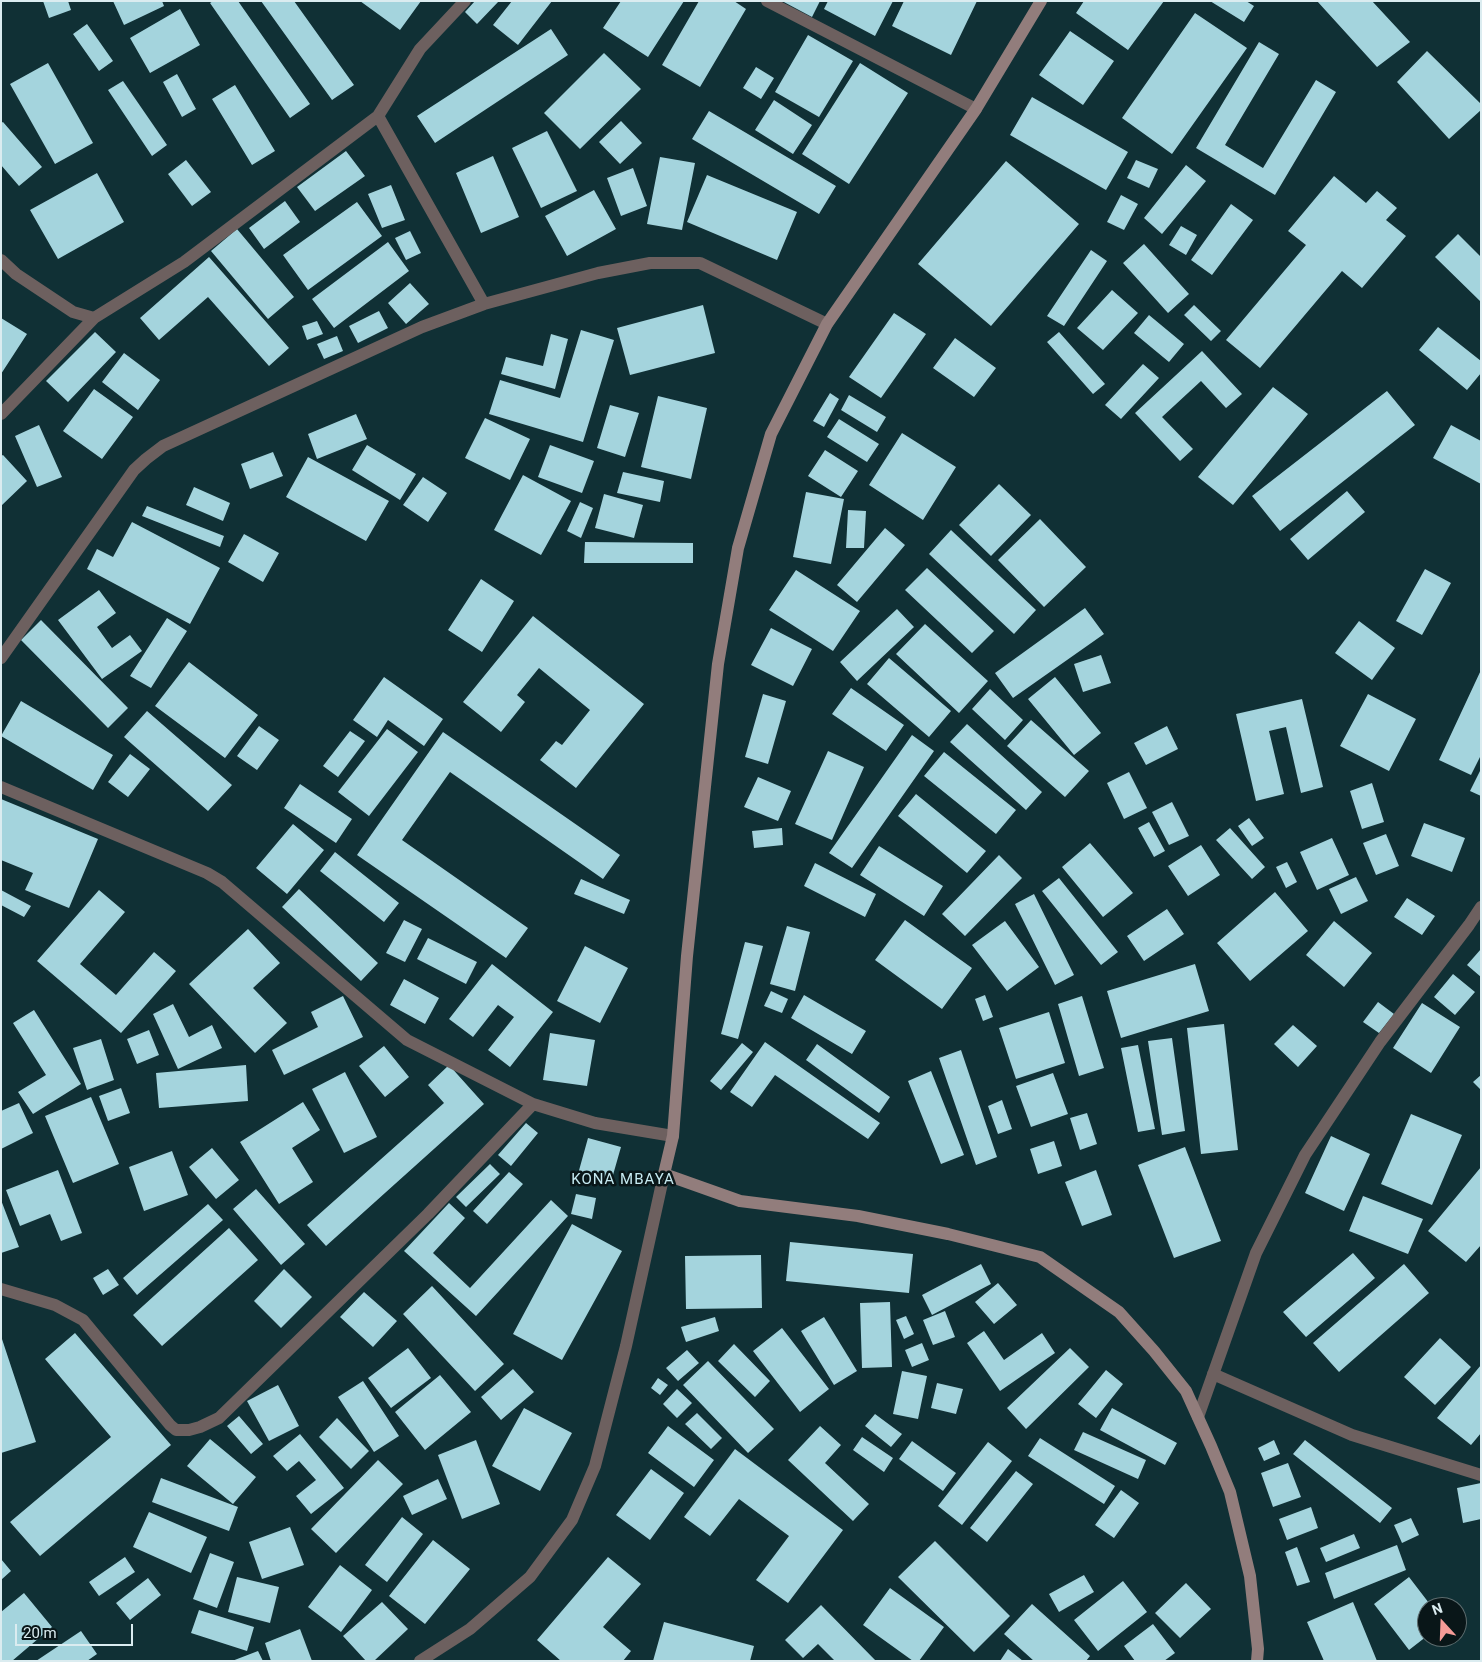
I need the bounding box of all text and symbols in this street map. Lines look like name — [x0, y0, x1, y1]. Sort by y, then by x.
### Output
district label: KONA MBAYA — [570, 1171, 676, 1189]
north arrow — [1417, 1597, 1467, 1647]
text: N — [1430, 1600, 1445, 1618]
scale bar — [18, 1614, 135, 1646]
text: 20 m — [23, 1624, 57, 1642]

